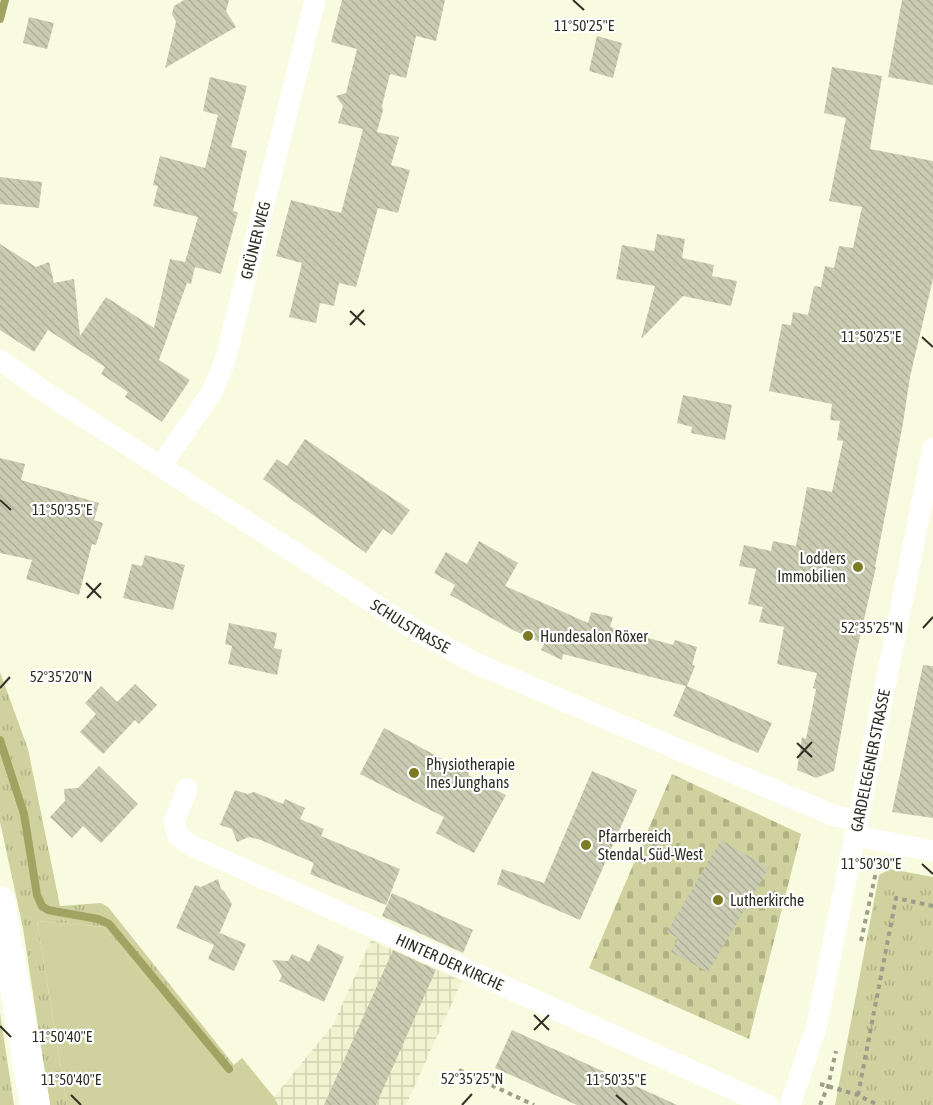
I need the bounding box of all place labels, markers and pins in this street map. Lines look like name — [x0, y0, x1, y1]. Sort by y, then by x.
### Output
place label: Lodders Immobilien — [777, 549, 846, 585]
marker: Lodders Immobilien — [851, 560, 865, 574]
place label: Hundesalon Röxer — [540, 627, 648, 645]
marker: Hundesalon Röxer — [521, 629, 535, 643]
place label: Physiotherapie Ines Junghans — [426, 755, 515, 792]
marker: Physiotherapie Ines Junghans — [407, 766, 421, 780]
place label: Pfarrbereich Stendal, Süd-West — [598, 827, 704, 863]
marker: Pfarrbereich Stendal, Süd-West — [579, 838, 593, 852]
place label: Lutherkirche — [730, 891, 804, 909]
marker: Lutherkirche — [711, 893, 725, 907]

